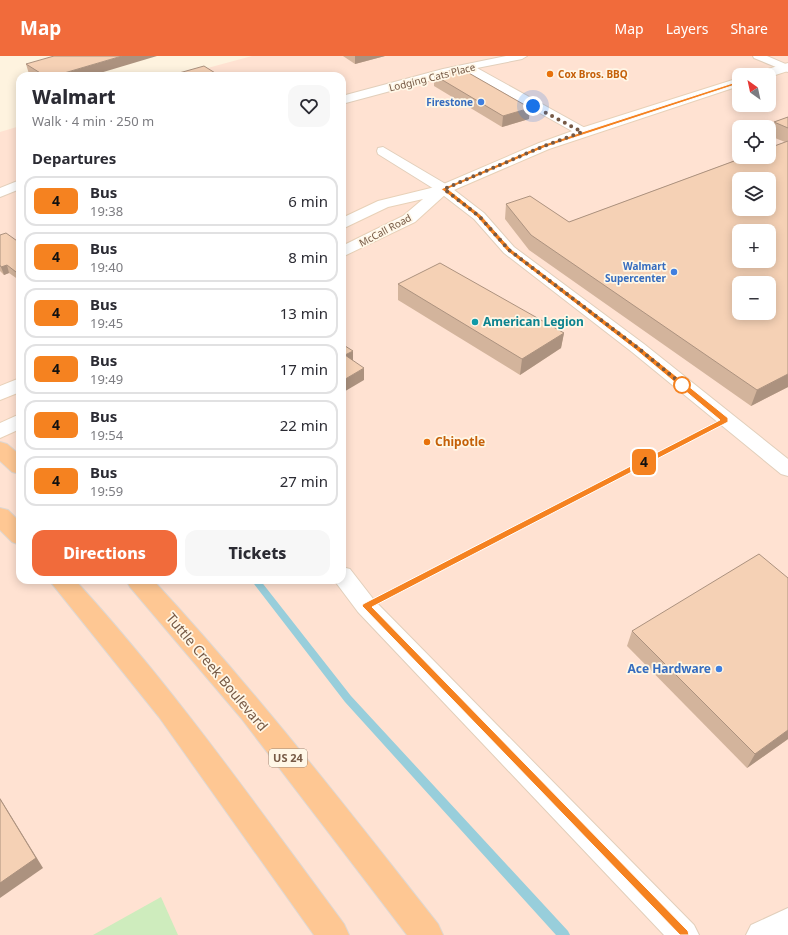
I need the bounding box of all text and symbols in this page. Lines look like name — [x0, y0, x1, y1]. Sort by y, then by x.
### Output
text: Map — [20, 15, 61, 41]
text: Map — [615, 19, 644, 38]
text: Layers — [666, 19, 708, 38]
text: Share — [730, 19, 768, 38]
street label: Lodging Cats Place — [387, 59, 477, 95]
place label: Cox Bros. BBQ — [558, 67, 628, 81]
north arrow — [732, 68, 776, 112]
map controls — [732, 68, 776, 320]
marker: Cox Bros. BBQ — [545, 69, 555, 79]
text: Walmart — [32, 84, 116, 110]
button: heart — [288, 85, 330, 127]
place label: Firestone — [426, 95, 473, 109]
your location — [523, 96, 543, 116]
marker: Firestone — [476, 97, 486, 107]
text: Walk · 4 min · 250 m — [32, 112, 154, 130]
button: locate — [732, 120, 776, 164]
text: Departures — [32, 148, 116, 168]
button: layers — [732, 172, 776, 216]
text: Bus — [90, 182, 117, 202]
text: 4 — [52, 191, 60, 210]
text: 6 min — [288, 191, 328, 211]
text: 19:38 — [90, 202, 123, 220]
street label: McCall Road — [356, 210, 414, 250]
button: + — [732, 224, 776, 268]
text: Bus — [90, 238, 117, 258]
text: 4 — [52, 247, 60, 266]
text: 8 min — [288, 247, 328, 267]
text: 19:40 — [90, 258, 123, 276]
place label: Walmart Supercenter — [605, 259, 667, 285]
marker: Walmart Supercenter — [669, 267, 679, 277]
button: − — [732, 276, 776, 320]
text: Bus — [90, 294, 117, 314]
text: 4 — [52, 303, 60, 322]
text: 13 min — [280, 303, 328, 323]
place label: American Legion — [483, 313, 584, 330]
text: 19:45 — [90, 314, 123, 332]
marker: American Legion — [470, 317, 480, 327]
text: Bus — [90, 350, 117, 370]
text: 4 — [52, 359, 60, 378]
text: 17 min — [280, 359, 328, 379]
text: 19:49 — [90, 370, 123, 388]
unlabelled marker — [673, 376, 691, 394]
text: Bus — [90, 406, 117, 426]
text: 4 — [52, 415, 60, 434]
text: 22 min — [280, 415, 328, 435]
text: 19:54 — [90, 426, 123, 444]
place label: Chipotle — [435, 433, 485, 450]
marker: Chipotle — [422, 437, 432, 447]
line badge: 4 — [631, 449, 657, 475]
text: 4 — [640, 452, 648, 471]
text: Bus — [90, 462, 117, 482]
text: 4 — [52, 471, 60, 490]
text: 27 min — [280, 471, 328, 491]
text: 19:59 — [90, 482, 123, 500]
button: Directions — [32, 530, 177, 576]
button: Tickets — [185, 530, 330, 576]
street label: Tuttle Creek Boulevard — [162, 609, 272, 735]
place label: Ace Hardware — [627, 660, 711, 677]
marker: Ace Hardware — [714, 664, 724, 674]
road number: US 24 — [269, 749, 307, 767]

